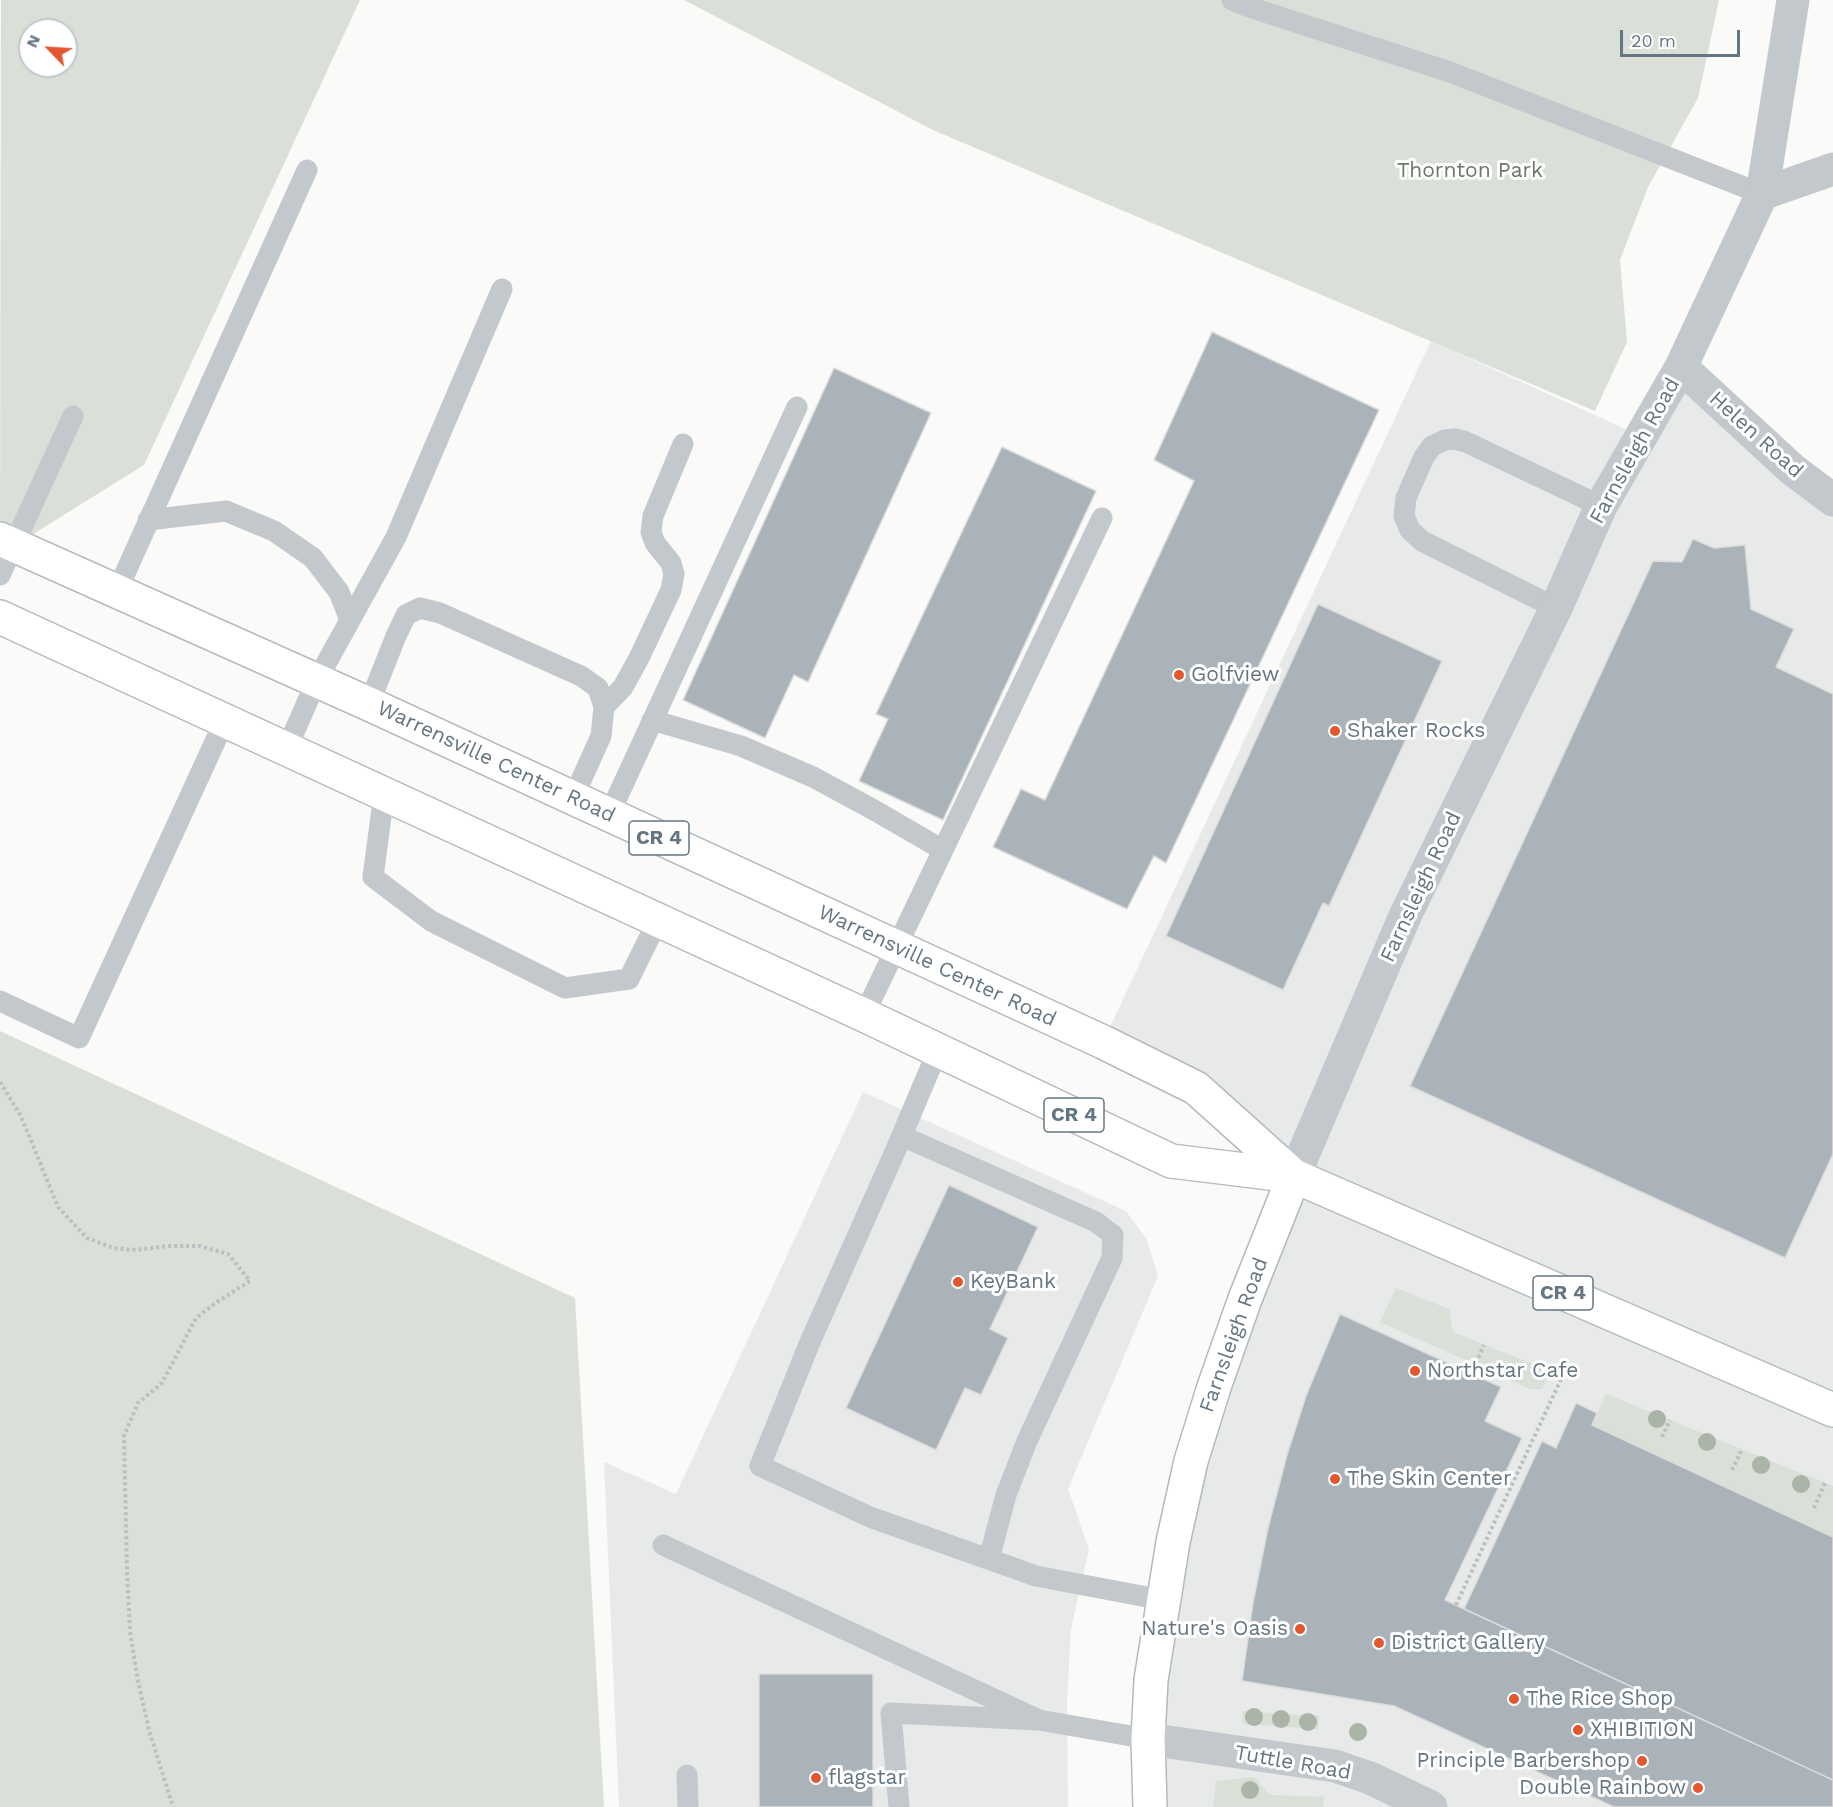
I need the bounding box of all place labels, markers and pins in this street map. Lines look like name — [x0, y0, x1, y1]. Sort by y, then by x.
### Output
place label: Golfview — [1191, 662, 1279, 688]
marker: Golfview — [1172, 668, 1186, 682]
place label: Shaker Rocks — [1347, 718, 1485, 744]
marker: Shaker Rocks — [1328, 724, 1342, 738]
place label: KeyBank — [970, 1269, 1056, 1295]
marker: KeyBank — [951, 1275, 965, 1289]
place label: Northstar Cafe — [1427, 1358, 1578, 1384]
marker: Northstar Cafe — [1408, 1364, 1422, 1378]
place label: The Skin Center — [1347, 1466, 1512, 1492]
marker: The Skin Center — [1328, 1472, 1342, 1486]
place label: Nature's Oasis — [1141, 1616, 1288, 1642]
marker: Nature's Oasis — [1293, 1622, 1307, 1636]
place label: District Gallery — [1391, 1630, 1545, 1656]
marker: District Gallery — [1372, 1636, 1386, 1650]
place label: The Rice Shop — [1526, 1686, 1673, 1712]
marker: The Rice Shop — [1507, 1692, 1521, 1706]
place label: XHIBITION — [1590, 1717, 1694, 1743]
marker: XHIBITION — [1571, 1723, 1585, 1737]
place label: Principle Barbershop — [1416, 1748, 1630, 1774]
marker: Principle Barbershop — [1635, 1754, 1649, 1768]
place label: flagstar — [828, 1765, 906, 1791]
marker: flagstar — [809, 1771, 823, 1785]
place label: Double Rainbow — [1519, 1775, 1686, 1801]
marker: Double Rainbow — [1691, 1781, 1705, 1795]

